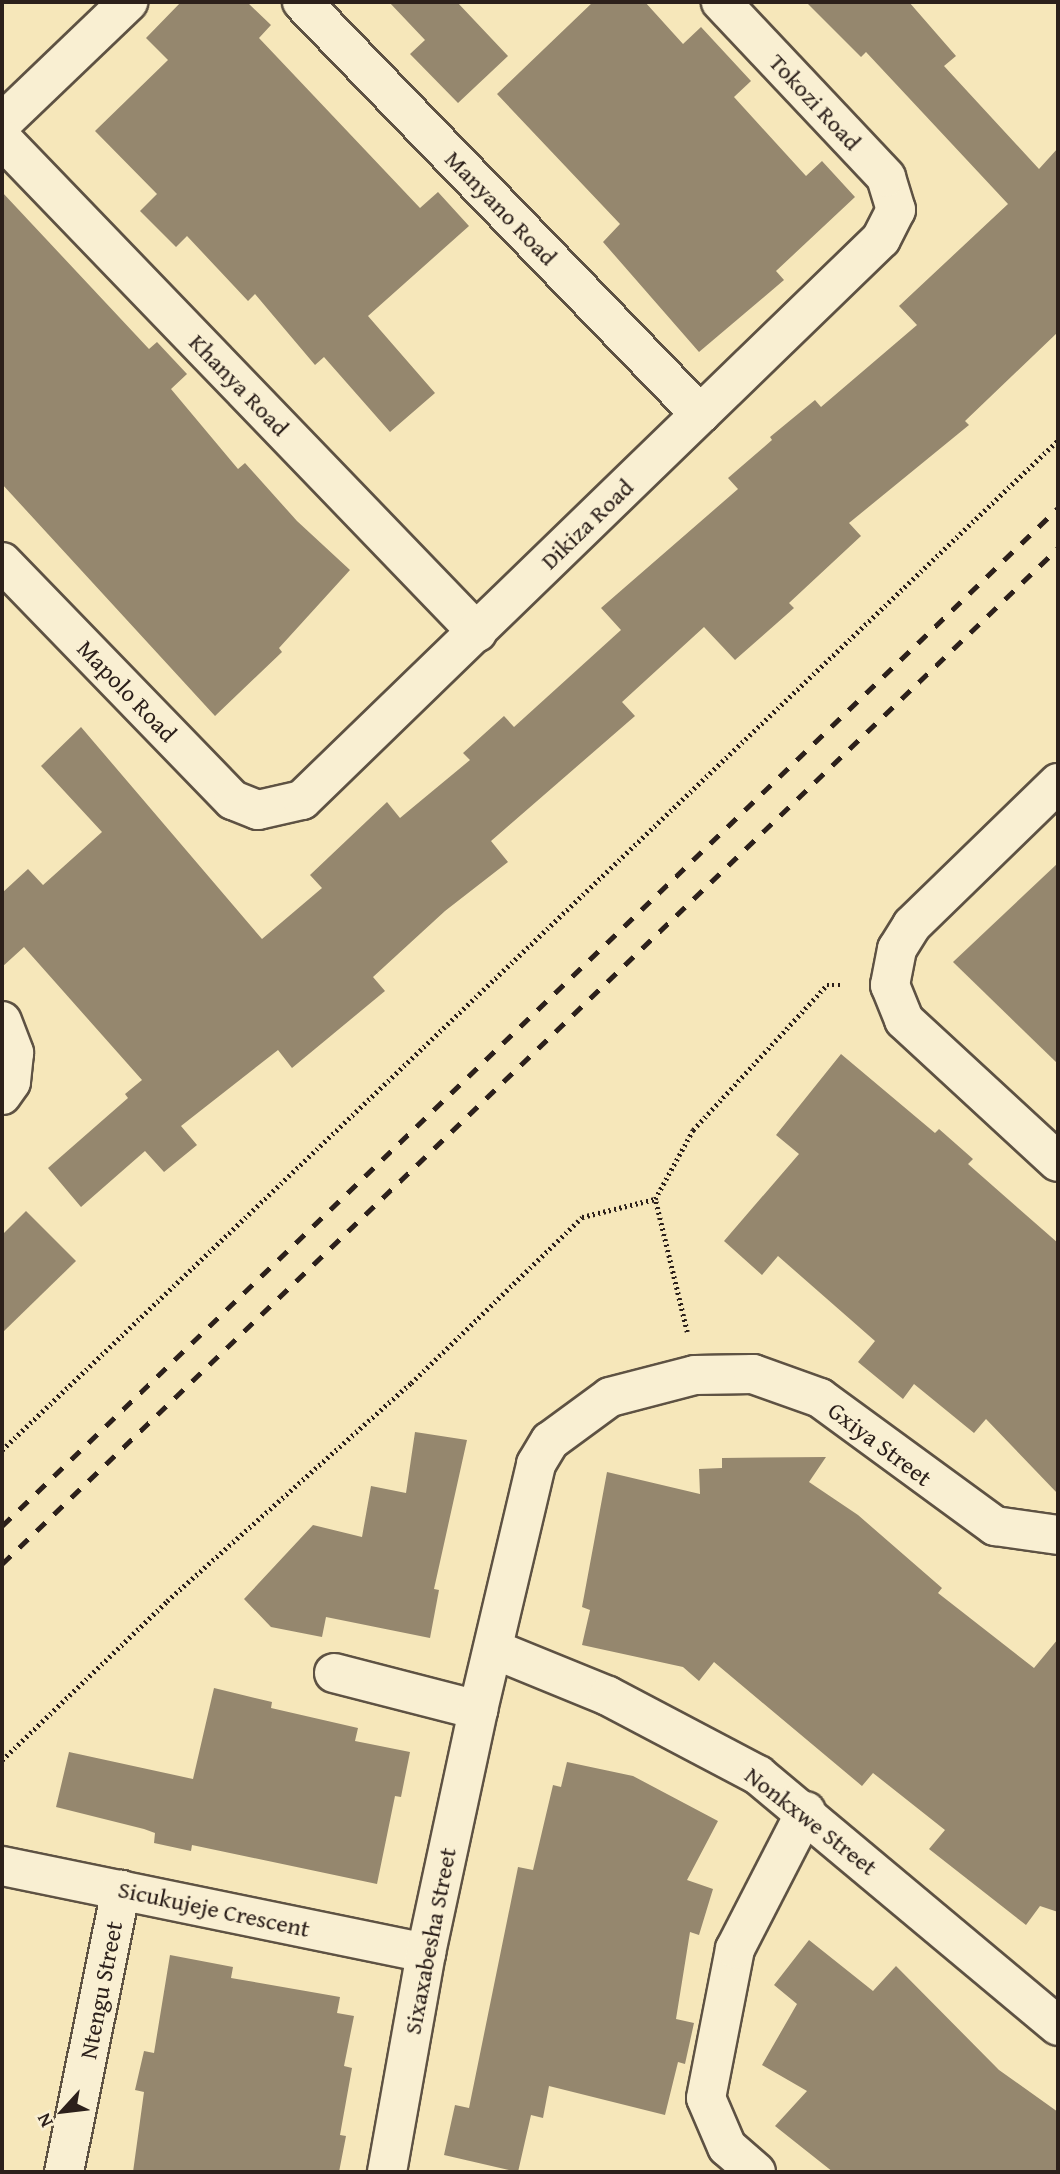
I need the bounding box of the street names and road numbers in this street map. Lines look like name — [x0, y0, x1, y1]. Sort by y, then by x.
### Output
street label: Tokozi Road — [763, 48, 867, 156]
street label: Manyano Road — [439, 145, 563, 271]
street label: Khanya Road — [183, 328, 295, 442]
street label: Dikiza Road — [535, 473, 639, 575]
street label: Mapolo Road — [71, 634, 183, 748]
street label: Gxiya Street — [823, 1396, 937, 1492]
street label: Nonkxwe Street — [739, 1761, 883, 1881]
street label: Sixaxabesha Street — [398, 1845, 462, 2037]
street label: Sicukujeje Crescent — [116, 1875, 312, 1943]
street label: Ntengu Street — [74, 1919, 128, 2061]

